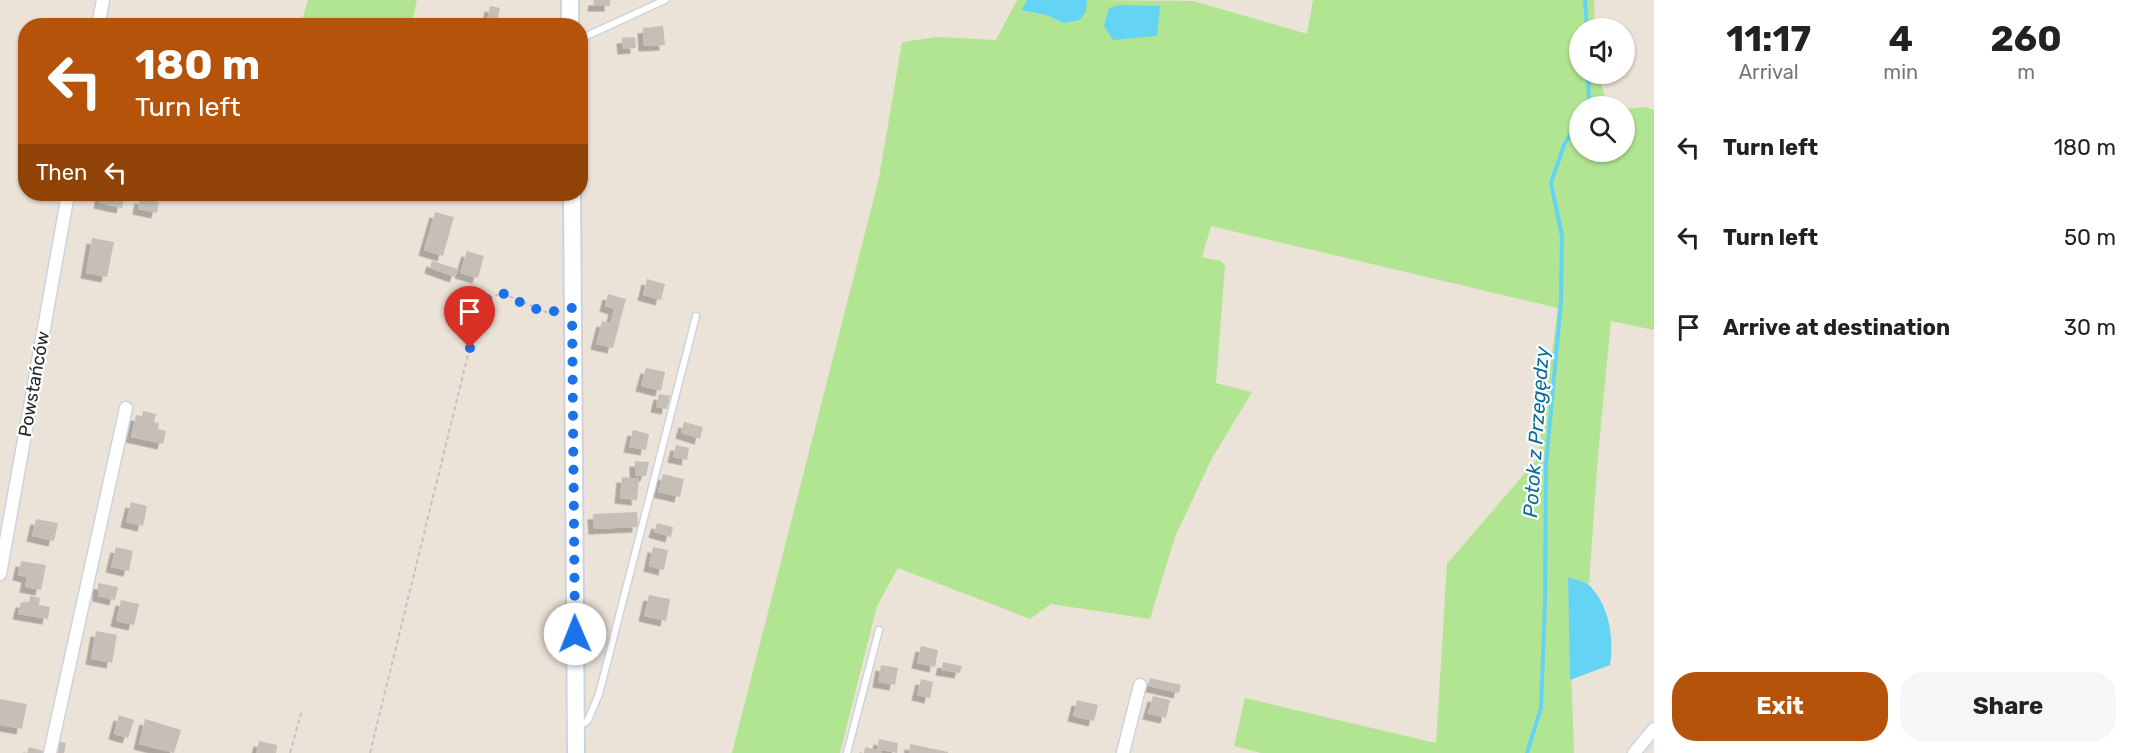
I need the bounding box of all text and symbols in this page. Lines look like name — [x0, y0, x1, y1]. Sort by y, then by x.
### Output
text: 11:17 — [1726, 17, 1811, 60]
text: 4 — [1888, 17, 1913, 60]
text: 260 — [1990, 17, 2062, 60]
map controls — [1569, 18, 1635, 162]
button: sound — [1569, 18, 1635, 84]
text: 180 m — [135, 40, 260, 90]
icon: left — [36, 42, 114, 120]
text: Arrival — [1739, 60, 1799, 84]
text: min — [1883, 60, 1918, 84]
text: m — [2017, 60, 2035, 84]
text: Turn left — [135, 91, 240, 123]
button: search — [1569, 96, 1635, 162]
icon: left — [1672, 131, 1705, 164]
text: Turn left — [1723, 134, 1818, 161]
text: 180 m — [2054, 134, 2116, 161]
icon: left — [99, 156, 132, 189]
text: Then — [36, 159, 87, 186]
icon: left — [1672, 221, 1705, 254]
text: Turn left — [1723, 224, 1818, 251]
text: 50 m — [2064, 224, 2116, 251]
pin — [444, 286, 495, 348]
icon: arrive — [453, 295, 486, 328]
icon: arrive — [1672, 311, 1705, 344]
text: Arrive at destination — [1723, 314, 1950, 341]
text: 30 m — [2064, 314, 2116, 341]
street label: Powstańców — [14, 329, 54, 439]
water label: Potok z Przegędzy — [1518, 345, 1554, 518]
position arrow — [543, 602, 607, 666]
button: Exit — [1672, 672, 1888, 741]
button: Share — [1900, 672, 2116, 741]

